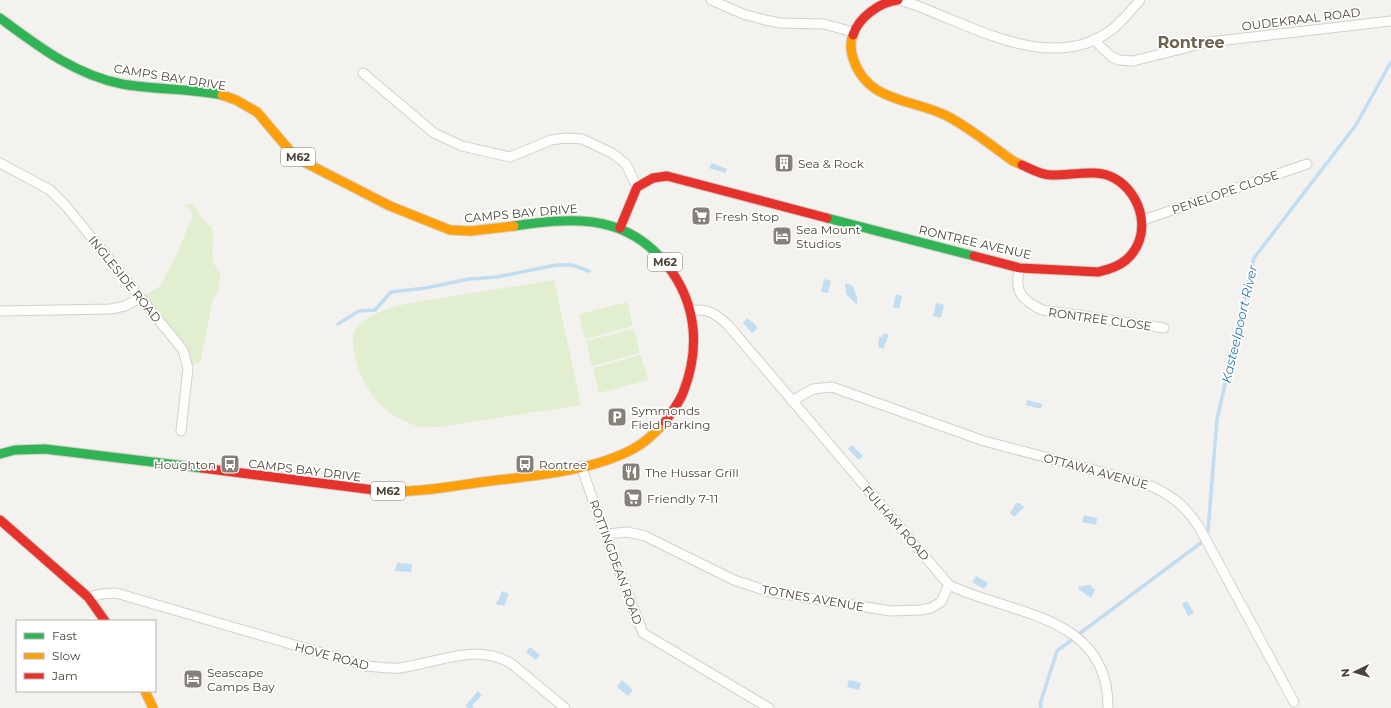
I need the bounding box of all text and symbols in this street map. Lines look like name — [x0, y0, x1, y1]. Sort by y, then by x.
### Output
street label: OUDEKRAAL ROAD — [1241, 4, 1361, 34]
district label: Rontree — [1157, 33, 1225, 52]
street label: CAMPS BAY DRIVE — [113, 61, 227, 93]
road number: M62 — [281, 148, 315, 166]
building icon: Sea & Rock — [773, 152, 795, 174]
place label: Sea & Rock — [798, 156, 865, 171]
street label: PENELOPE CLOSE — [1170, 167, 1280, 217]
street label: CAMPS BAY DRIVE — [464, 201, 578, 225]
supermarket icon: Fresh Stop — [690, 205, 712, 227]
place label: Fresh Stop — [715, 209, 779, 224]
place label: Sea Mount Studios — [796, 222, 861, 251]
street label: RONTREE AVENUE — [917, 222, 1033, 262]
hotel icon: Sea Mount Studios — [771, 225, 793, 247]
street label: INGLESIDE ROAD — [86, 233, 165, 325]
road number: M62 — [648, 253, 682, 271]
water label: Kasteelpoort River — [1218, 263, 1261, 384]
street label: RONTREE CLOSE — [1047, 304, 1153, 334]
place label: Symmonds Field Parking — [631, 403, 711, 432]
parking icon: Symmonds Field Parking — [606, 406, 628, 428]
street label: OTTAWA AVENUE — [1042, 450, 1150, 492]
bus stop icon: Houghton — [219, 453, 241, 475]
bus stop icon: Rontree — [514, 453, 536, 475]
street label: CAMPS BAY DRIVE — [248, 456, 362, 484]
place label: Houghton — [154, 457, 216, 472]
place label: Rontree — [539, 457, 587, 472]
restaurant icon: The Hussar Grill — [620, 461, 642, 483]
place label: The Hussar Grill — [645, 465, 739, 480]
road number: M62 — [371, 482, 405, 500]
street label: FULHAM ROAD — [859, 483, 933, 564]
supermarket icon: Friendly 7-11 — [622, 487, 644, 509]
place label: Friendly 7-11 — [647, 491, 718, 506]
street label: ROTTINGDEAN ROAD — [586, 498, 646, 627]
street label: TOTNES AVENUE — [761, 582, 865, 614]
legend — [16, 620, 156, 692]
text: Fast — [52, 628, 77, 643]
street label: HOVE ROAD — [293, 639, 371, 673]
text: Slow — [52, 648, 81, 663]
north arrow — [1335, 652, 1375, 692]
place label: Seascape Camps Bay — [207, 665, 275, 694]
text: Jam — [51, 668, 78, 683]
hotel icon: Seascape Camps Bay — [182, 668, 204, 690]
text: N — [1338, 668, 1352, 678]

